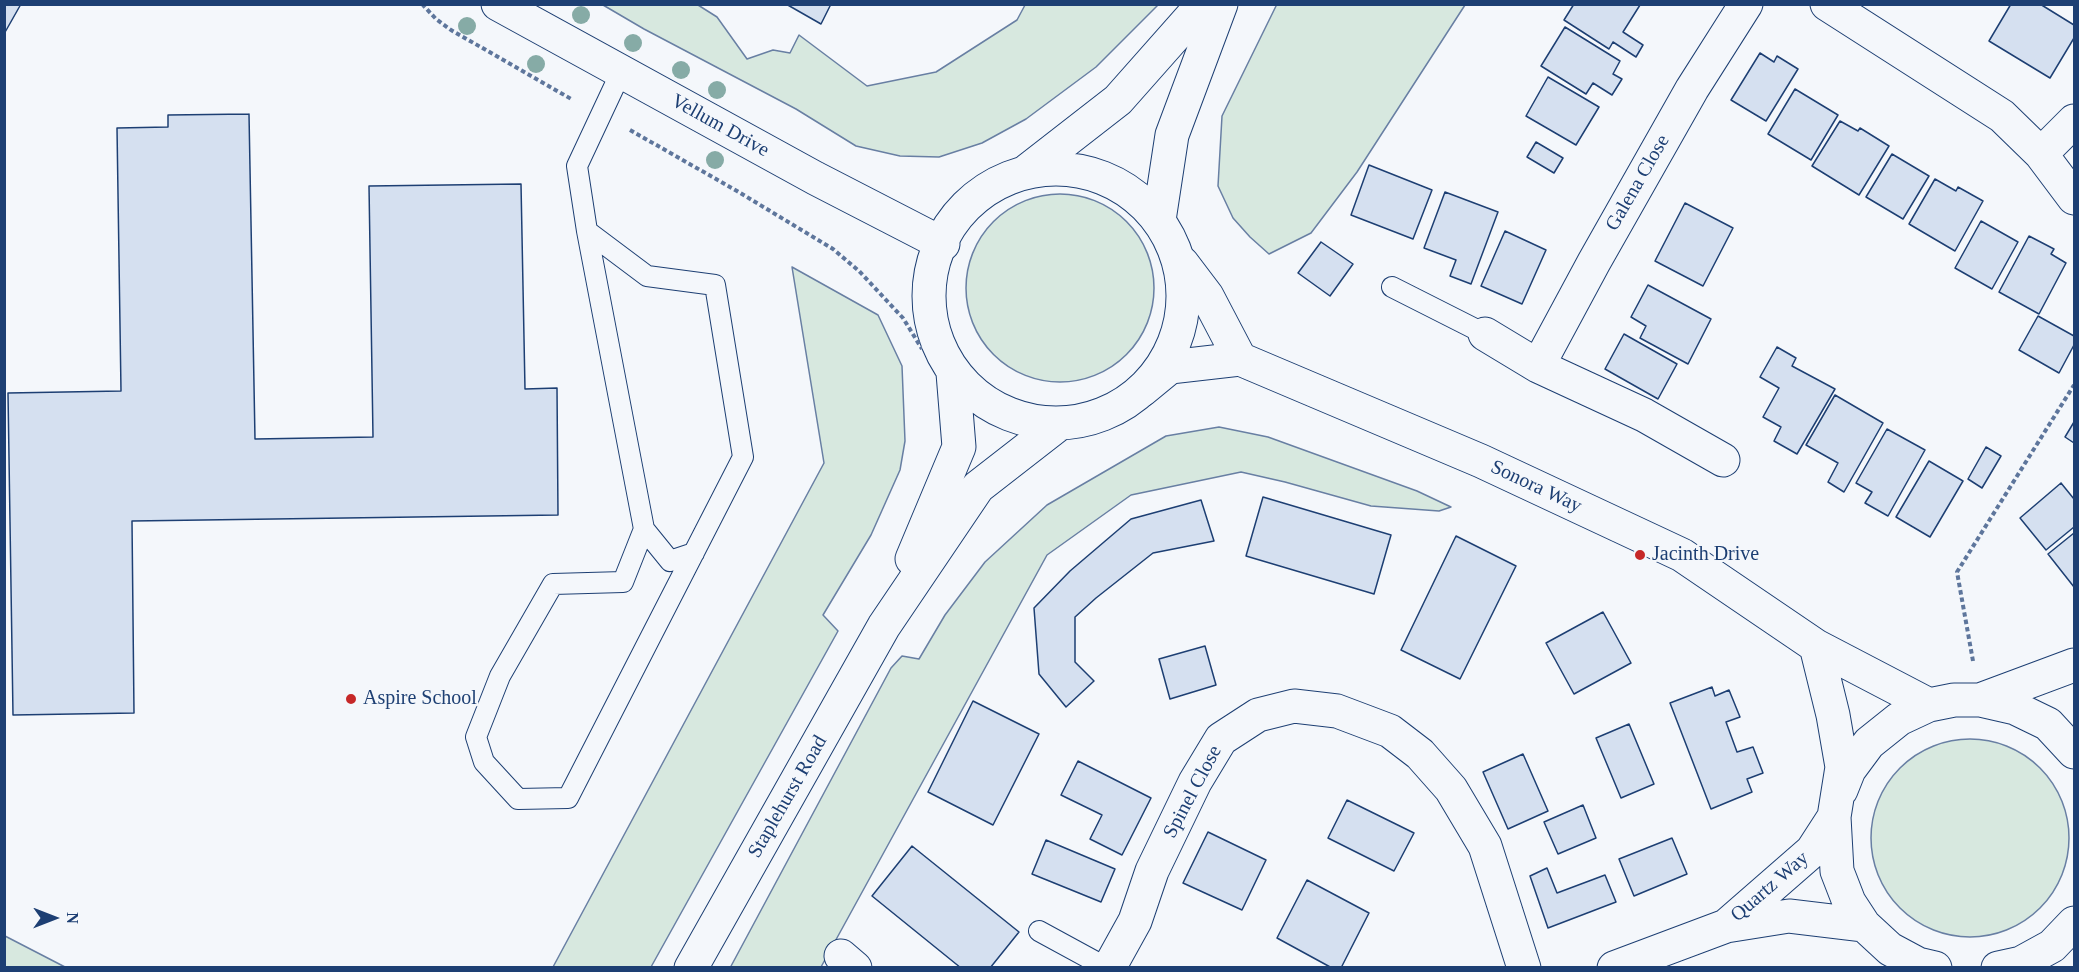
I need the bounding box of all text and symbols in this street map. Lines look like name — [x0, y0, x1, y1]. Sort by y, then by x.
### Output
street label: Vellum Drive — [667, 89, 773, 163]
street label: Galena Close — [1601, 131, 1675, 235]
street label: Sonora Way — [1487, 455, 1585, 519]
place label: Jacinth Drive — [1652, 543, 1759, 567]
marker: Jacinth Drive — [1633, 548, 1647, 562]
place label: Aspire School — [363, 687, 477, 711]
marker: Aspire School — [344, 692, 358, 706]
street label: Staplehurst Road — [743, 732, 833, 862]
street label: Spinel Close — [1159, 741, 1227, 843]
street label: Quartz Way — [1726, 847, 1814, 927]
north arrow — [24, 888, 84, 948]
text: N — [64, 912, 81, 924]

